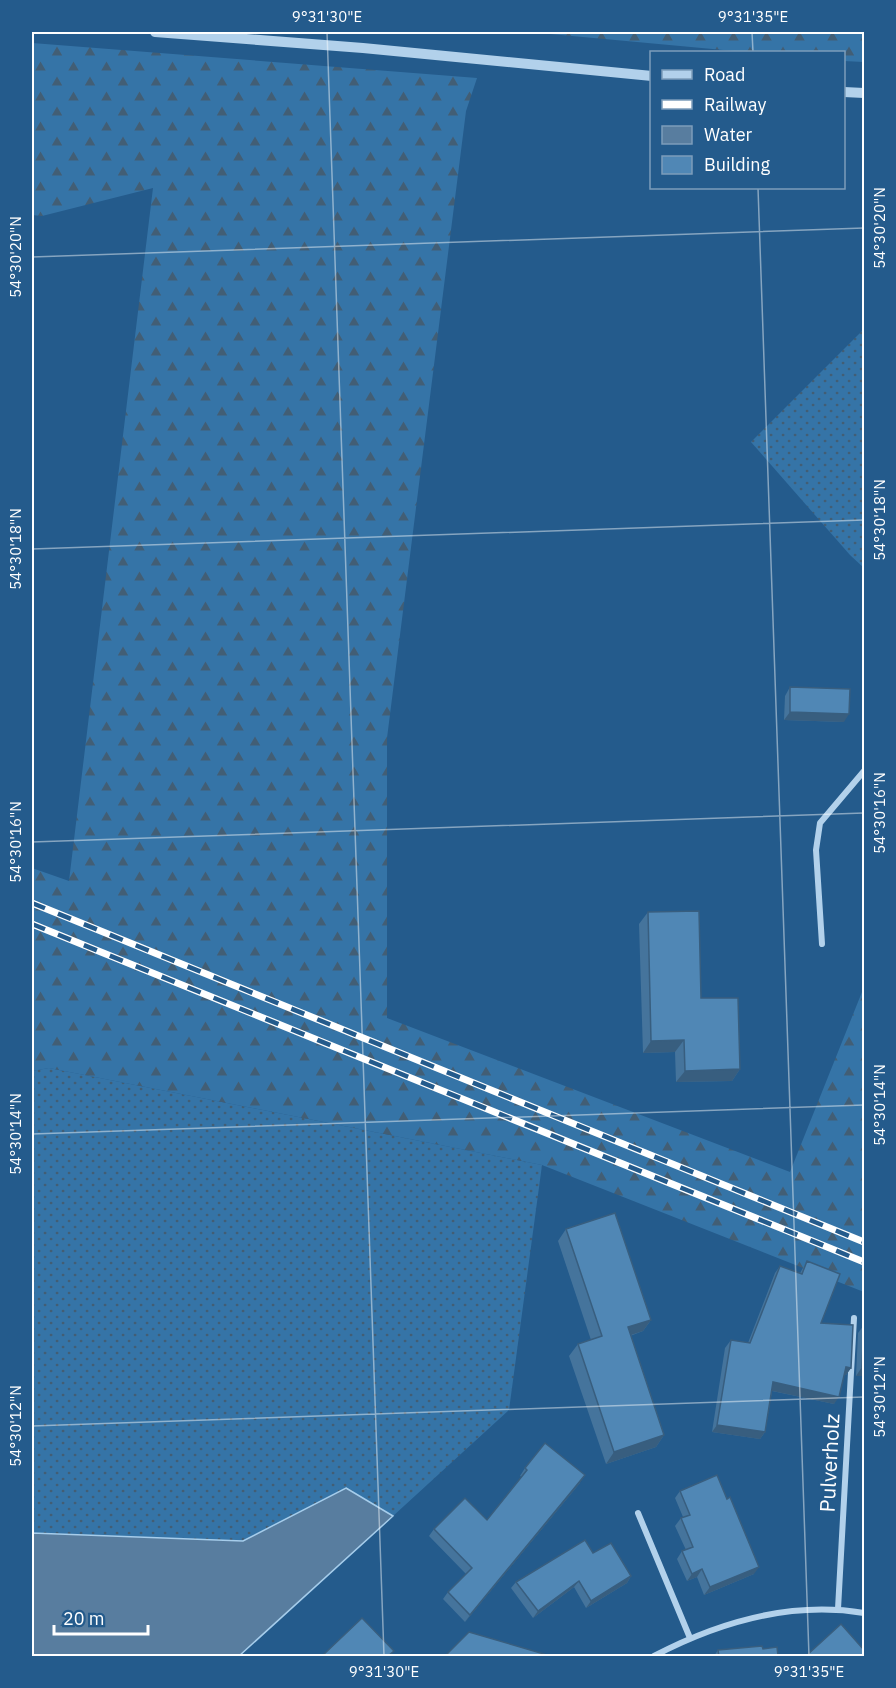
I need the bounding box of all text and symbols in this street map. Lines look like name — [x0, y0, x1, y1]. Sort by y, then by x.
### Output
text: 9°31'30"E — [292, 7, 362, 26]
text: 9°31'35"E — [718, 7, 788, 26]
legend — [650, 51, 845, 189]
text: Road — [704, 63, 745, 86]
text: Railway — [704, 93, 766, 116]
text: Water — [704, 123, 753, 146]
text: Building — [704, 153, 771, 176]
text: 54°30'20"N — [870, 187, 889, 269]
text: 54°30'20"N — [6, 216, 25, 298]
text: 54°30'18"N — [870, 479, 889, 561]
text: 54°30'18"N — [6, 508, 25, 590]
text: 54°30'16"N — [870, 772, 889, 854]
text: 54°30'16"N — [6, 801, 25, 883]
text: 54°30'14"N — [870, 1064, 889, 1146]
text: 54°30'14"N — [6, 1093, 25, 1175]
text: 54°30'12"N — [870, 1356, 889, 1438]
text: 54°30'12"N — [6, 1385, 25, 1467]
street label: Pulverholz — [812, 1413, 846, 1513]
scale bar — [54, 1598, 148, 1636]
text: 20 m — [63, 1607, 105, 1630]
text: 9°31'30"E — [349, 1662, 419, 1681]
text: 9°31'35"E — [774, 1662, 844, 1681]

